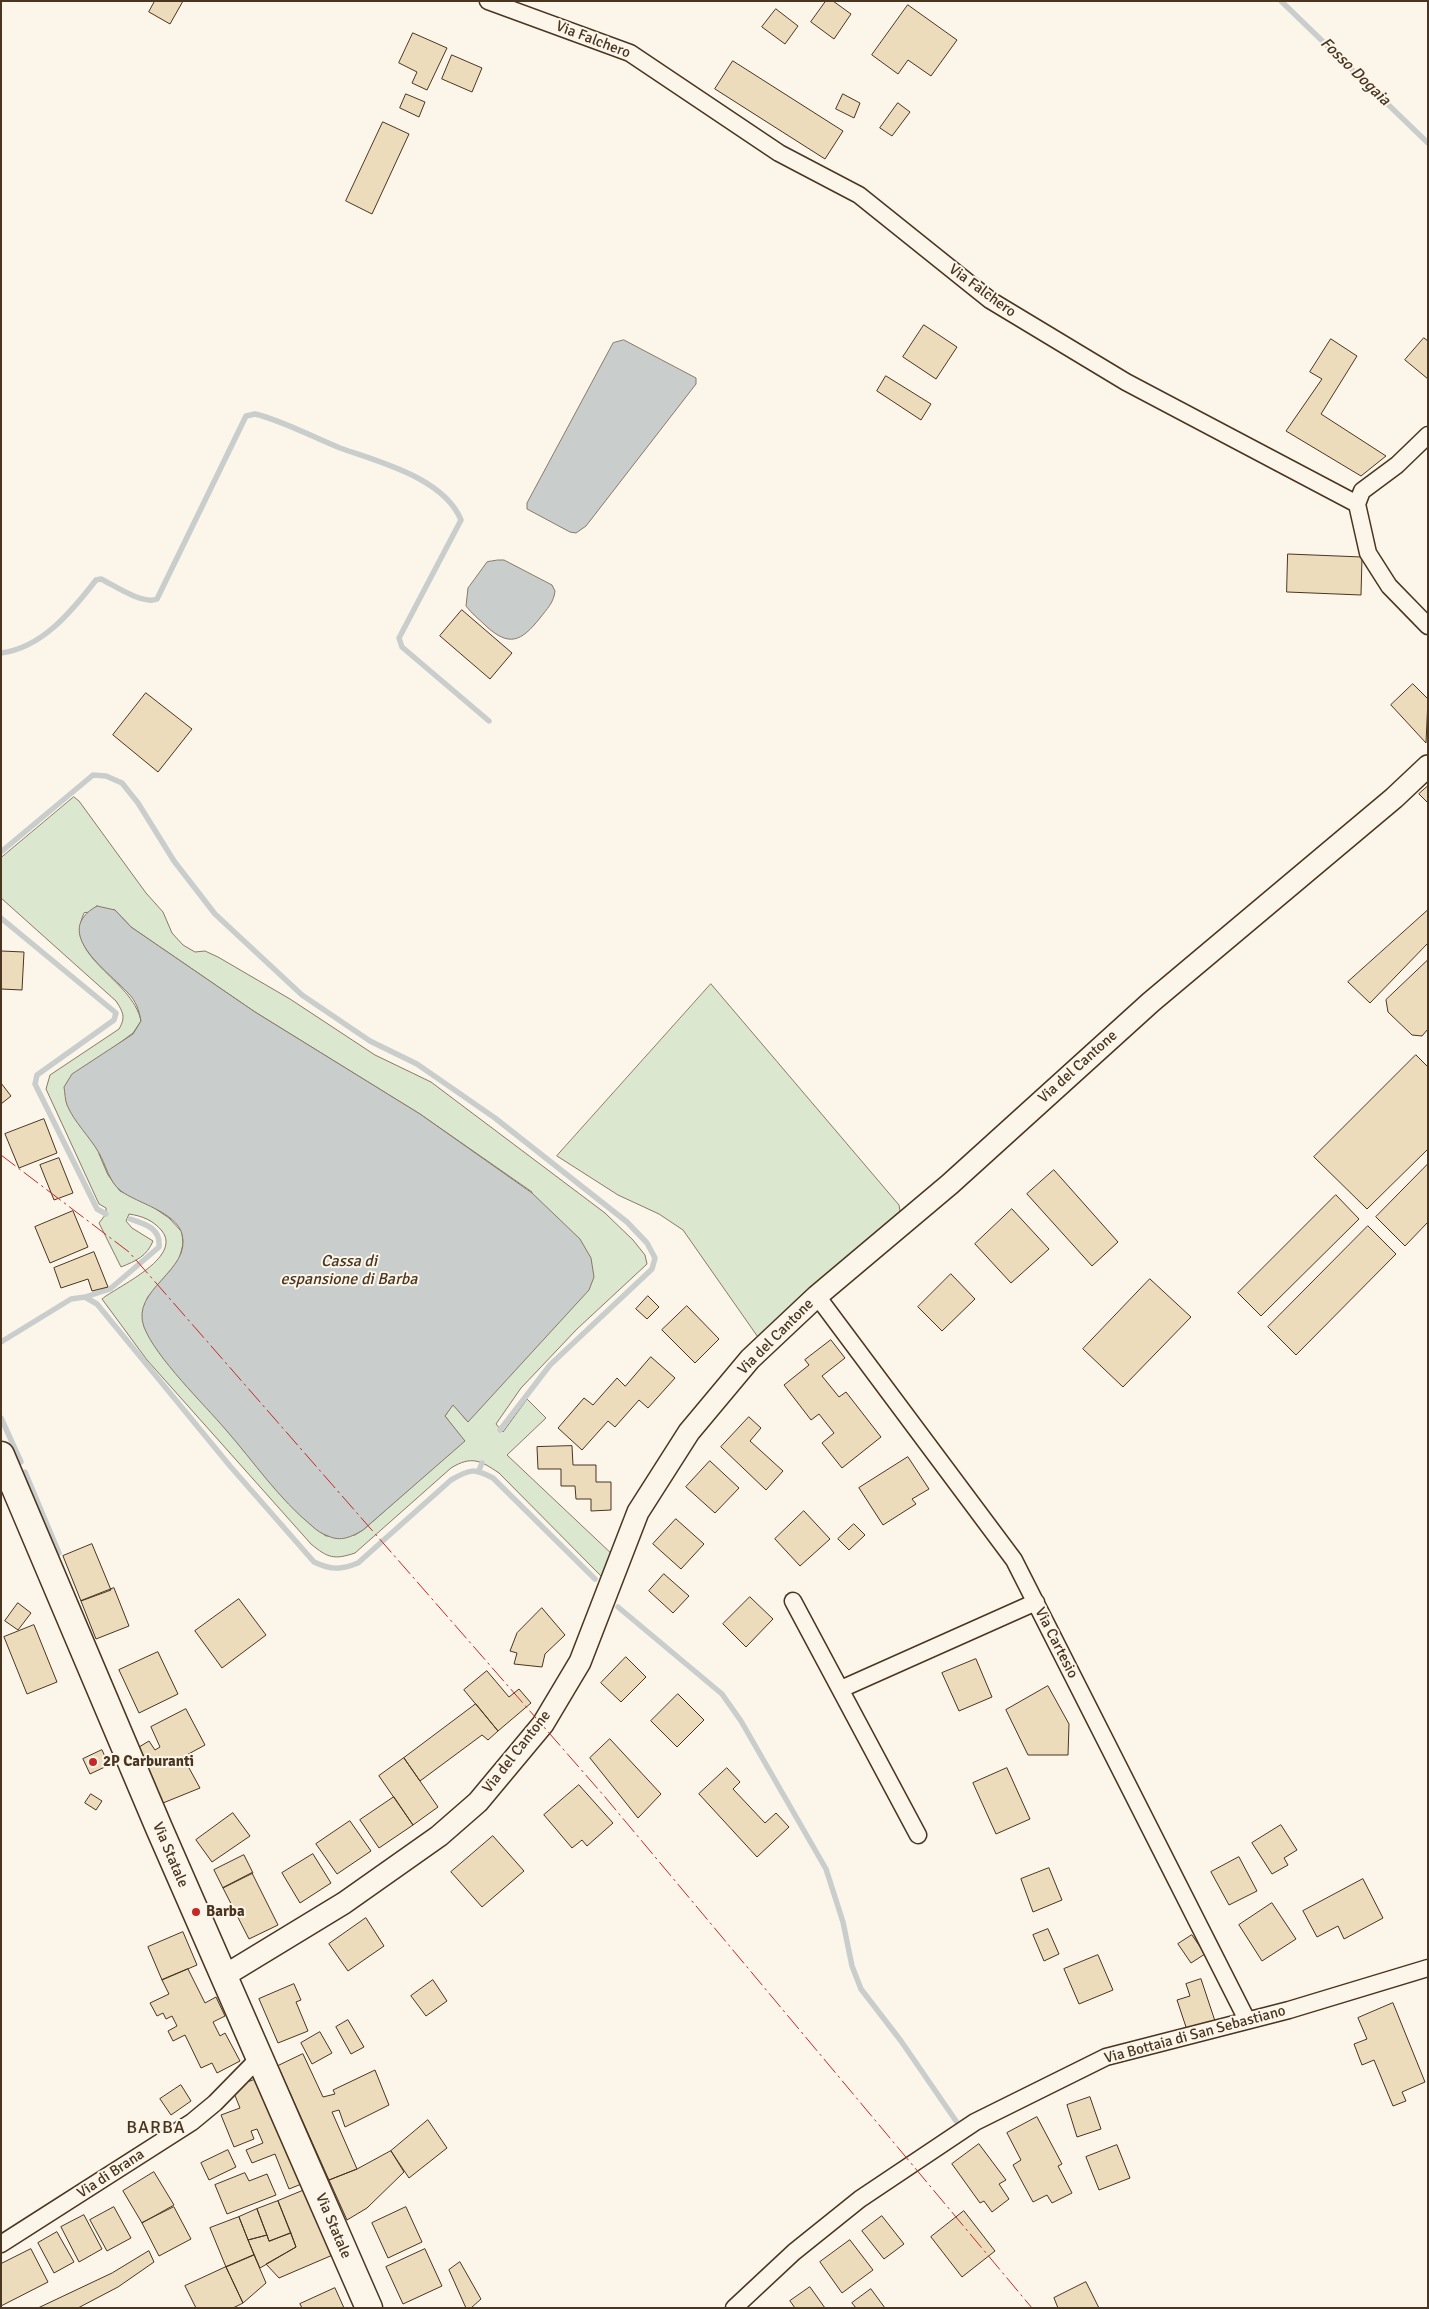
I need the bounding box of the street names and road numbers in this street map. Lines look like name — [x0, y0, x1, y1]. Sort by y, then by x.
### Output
street label: Via Falchero — [553, 18, 633, 62]
street label: Via Falchero — [945, 261, 1019, 321]
street label: Via del Cantone — [1035, 1027, 1121, 1107]
street label: Via del Cantone — [734, 1295, 818, 1379]
street label: Via Cartesio — [1030, 1605, 1082, 1681]
street label: Via del Cantone — [479, 1707, 555, 1797]
street label: Via Statale — [148, 1820, 192, 1890]
street label: Via Bottaia di San Sebastiano — [1102, 2002, 1288, 2068]
street label: Via di Brana — [74, 2146, 148, 2202]
street label: Via Statale — [311, 2191, 355, 2261]

